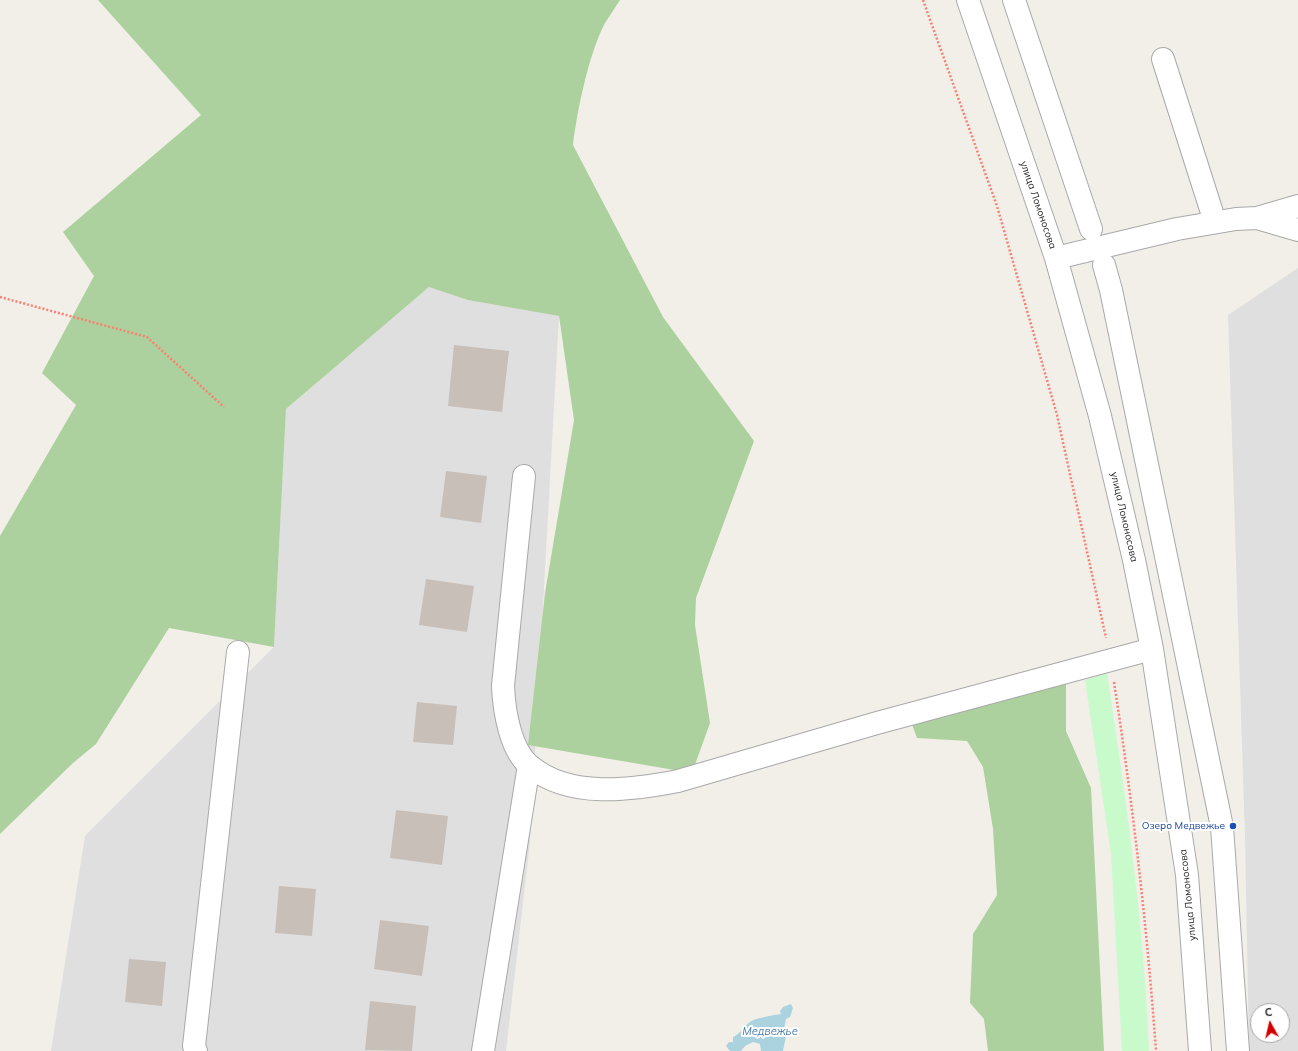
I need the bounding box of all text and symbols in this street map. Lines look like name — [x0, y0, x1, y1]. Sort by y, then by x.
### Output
street label: улица Ломоносова — [1017, 160, 1059, 250]
street label: улица Ломоносова — [1108, 471, 1140, 563]
place label: Озеро Медвежье — [1142, 820, 1225, 832]
marker: Озеро Медвежье — [1228, 821, 1238, 831]
street label: улица Ломоносова — [1177, 849, 1199, 941]
north arrow — [1250, 1003, 1290, 1043]
text: С — [1264, 1005, 1273, 1020]
water label: Медвежье — [742, 1025, 798, 1039]

